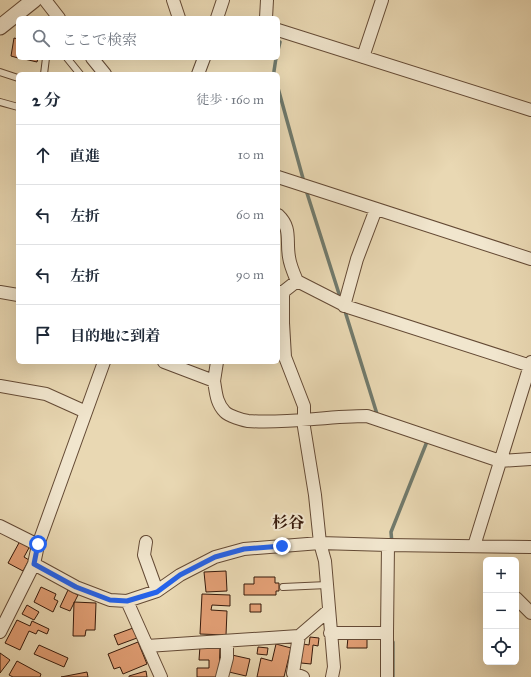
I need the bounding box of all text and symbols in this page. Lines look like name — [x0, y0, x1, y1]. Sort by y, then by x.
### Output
search box — [16, 16, 280, 60]
icon: search — [30, 27, 52, 49]
text: ここで検索 — [62, 31, 137, 49]
text: 2 分 — [32, 90, 61, 111]
text: 徒歩 · 160 m — [197, 92, 264, 108]
icon: ahead — [32, 144, 54, 166]
text: 直進 — [70, 147, 100, 165]
text: 10 m — [238, 147, 264, 163]
icon: left — [32, 204, 54, 226]
text: 左折 — [70, 207, 100, 225]
text: 60 m — [236, 207, 264, 223]
icon: left — [32, 264, 54, 286]
text: 左折 — [70, 267, 100, 285]
text: 90 m — [236, 267, 264, 283]
icon: arrive — [32, 324, 54, 346]
text: 目的地に到着 — [70, 327, 160, 345]
district label: 杉谷 — [272, 513, 304, 532]
route start — [29, 535, 47, 553]
route end — [273, 537, 291, 555]
map controls — [483, 557, 519, 665]
button: + — [483, 557, 519, 593]
button: − — [483, 593, 519, 629]
button: locate — [483, 629, 519, 665]

